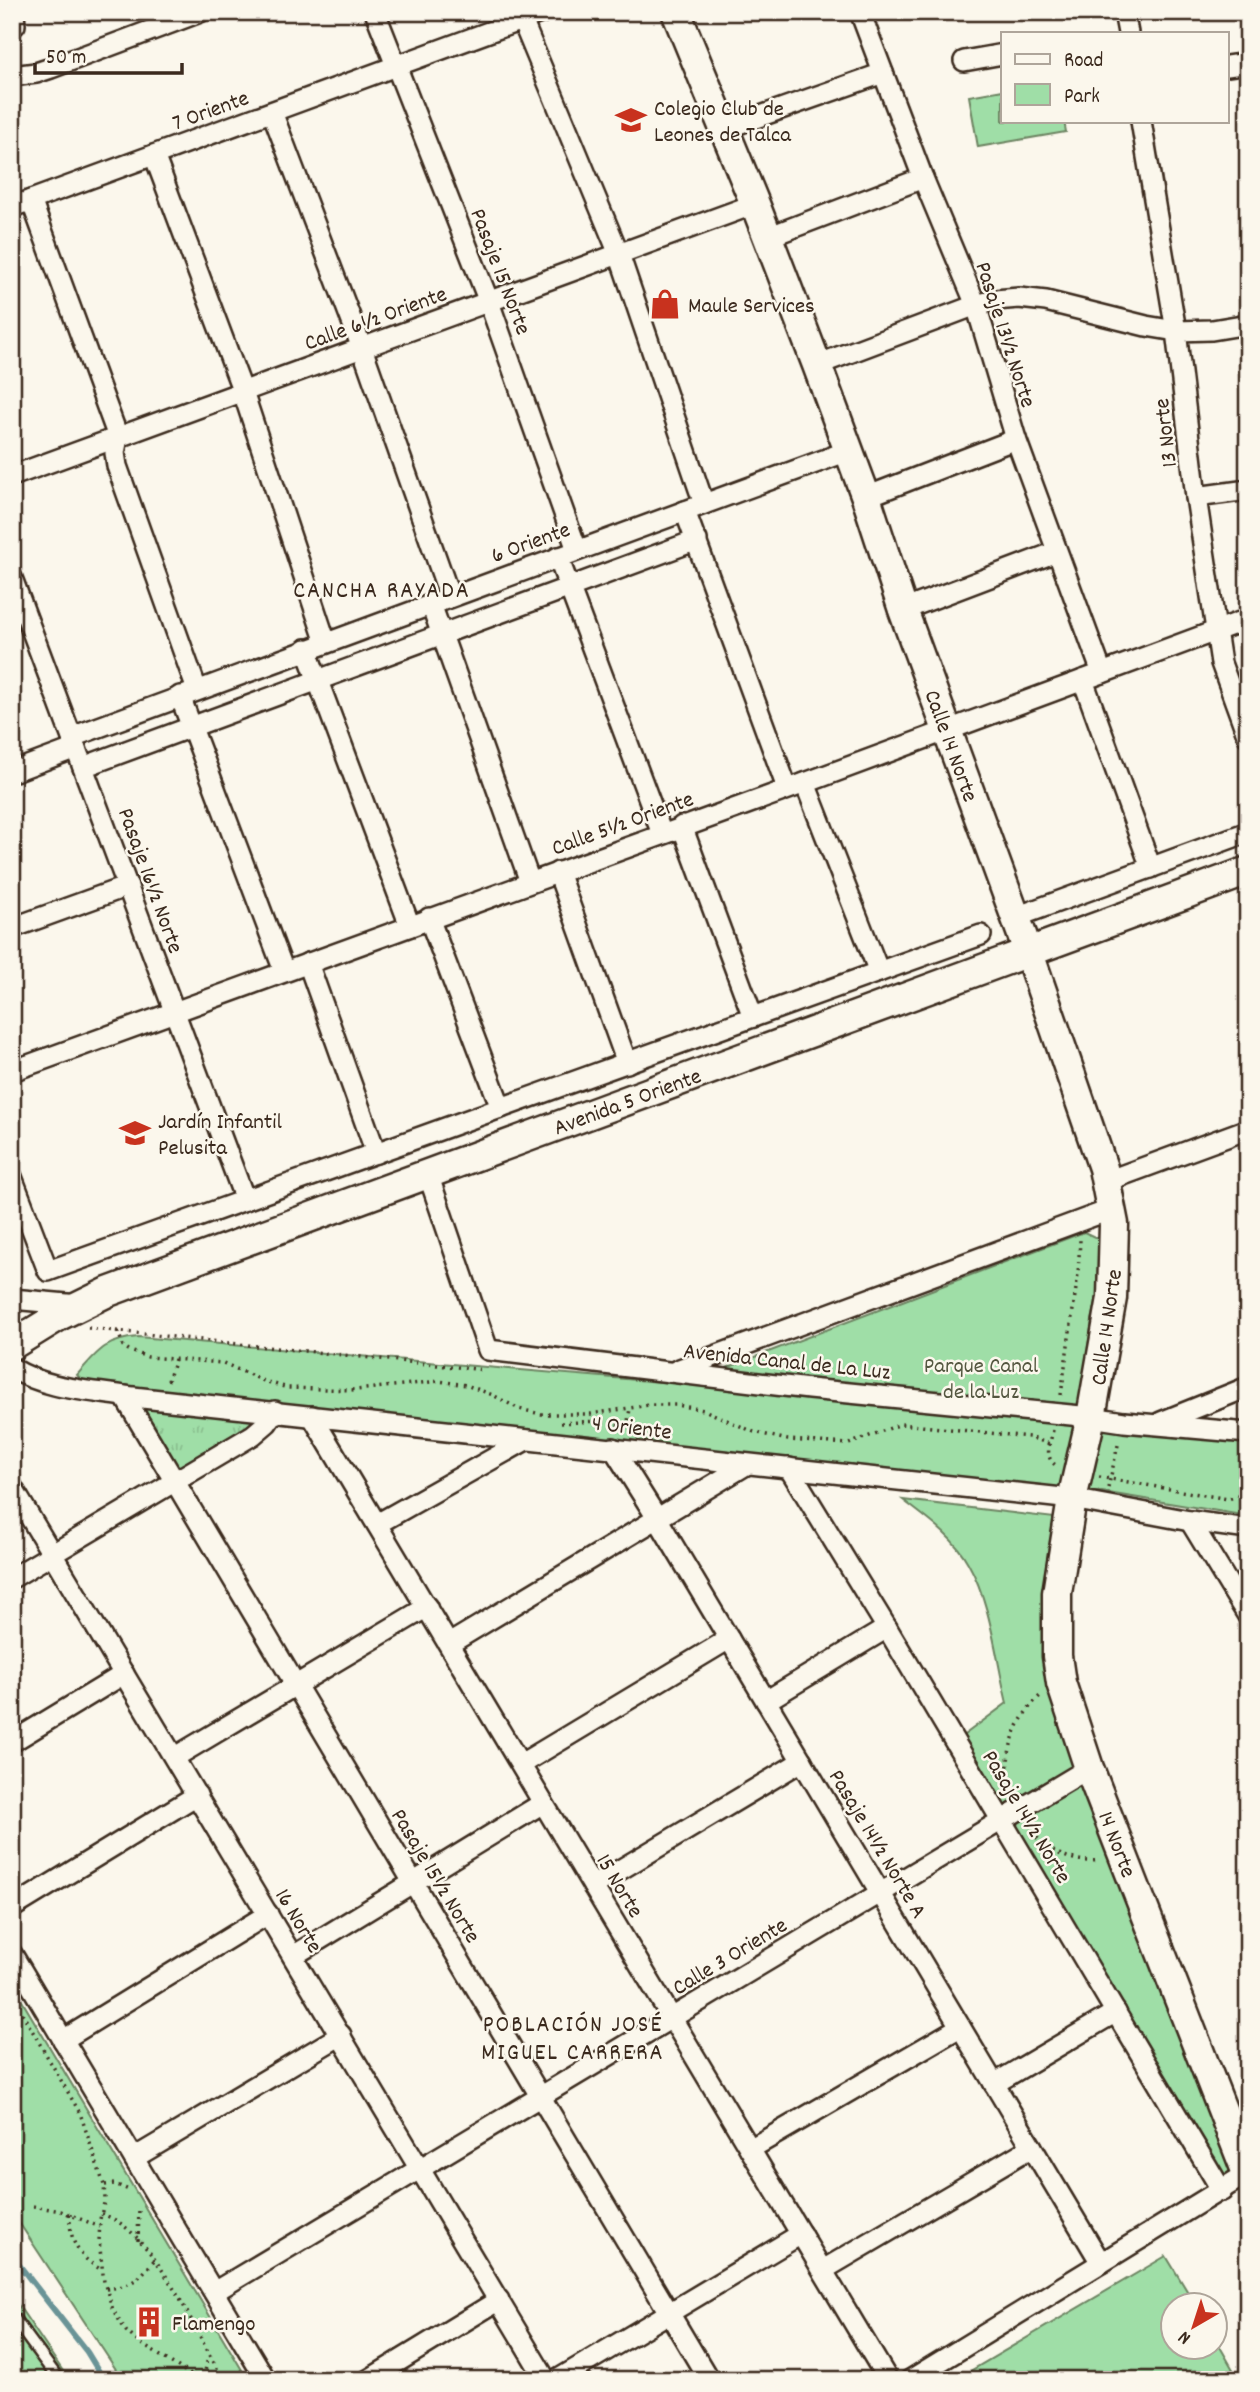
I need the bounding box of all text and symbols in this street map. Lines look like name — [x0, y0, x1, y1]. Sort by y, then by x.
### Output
scale bar — [35, 32, 182, 76]
legend — [1001, 32, 1228, 122]
text: 50 m — [46, 44, 86, 74]
text: Road — [1064, 47, 1103, 77]
street label: 7 Oriente — [168, 83, 254, 141]
text: Park — [1064, 83, 1100, 113]
place label: Colegio Club de Leones de Talca — [654, 94, 792, 153]
school or university icon: Colegio Club de Leones de Talca — [614, 103, 648, 137]
street label: Pasaje 15 Norte — [460, 204, 538, 340]
street label: Pasaje 13½ Norte — [965, 258, 1043, 412]
street label: Calle 6½ Oriente — [300, 279, 452, 361]
shop icon: Maule Services — [648, 287, 682, 321]
place label: Maule Services — [688, 291, 815, 324]
street label: 13 Norte — [1147, 396, 1188, 469]
street label: 6 Oriente — [487, 515, 575, 574]
district label: CANCHA RAYADA — [293, 575, 471, 609]
street label: Calle 14 Norte — [914, 686, 985, 807]
street label: Calle 5½ Oriente — [548, 784, 699, 866]
street label: Pasaje 16½ Norte — [107, 804, 190, 959]
street label: Avenida 5 Oriente — [550, 1061, 707, 1146]
place label: Jardín Infantil Pelusita — [158, 1107, 283, 1166]
school or university icon: Jardín Infantil Pelusita — [118, 1116, 152, 1150]
street label: Calle 14 Norte — [1084, 1267, 1133, 1388]
street label: Avenida Canal de La Luz — [682, 1336, 892, 1391]
park label: Parque Canal de la Luz — [924, 1351, 1039, 1410]
street label: 4 Oriente — [590, 1408, 673, 1451]
street label: Pasaje 14½ Norte — [972, 1745, 1078, 1891]
street label: Pasaje 14½ Norte A — [818, 1764, 934, 1926]
street label: Pasaje 15½ Norte — [381, 1803, 487, 1950]
street label: 14 Norte — [1087, 1807, 1143, 1883]
street label: 15 Norte — [586, 1848, 650, 1925]
street label: 16 Norte — [265, 1883, 329, 1960]
street label: Calle 3 Oriente — [667, 1911, 795, 2005]
district label: POBLACIÓN JOSÉ MIGUEL CARRERA — [481, 2009, 665, 2071]
north arrow — [1158, 2290, 1228, 2360]
building icon: Flamengo — [132, 2305, 166, 2339]
place label: Flamengo — [172, 2309, 255, 2342]
text: N — [1173, 2323, 1198, 2350]

